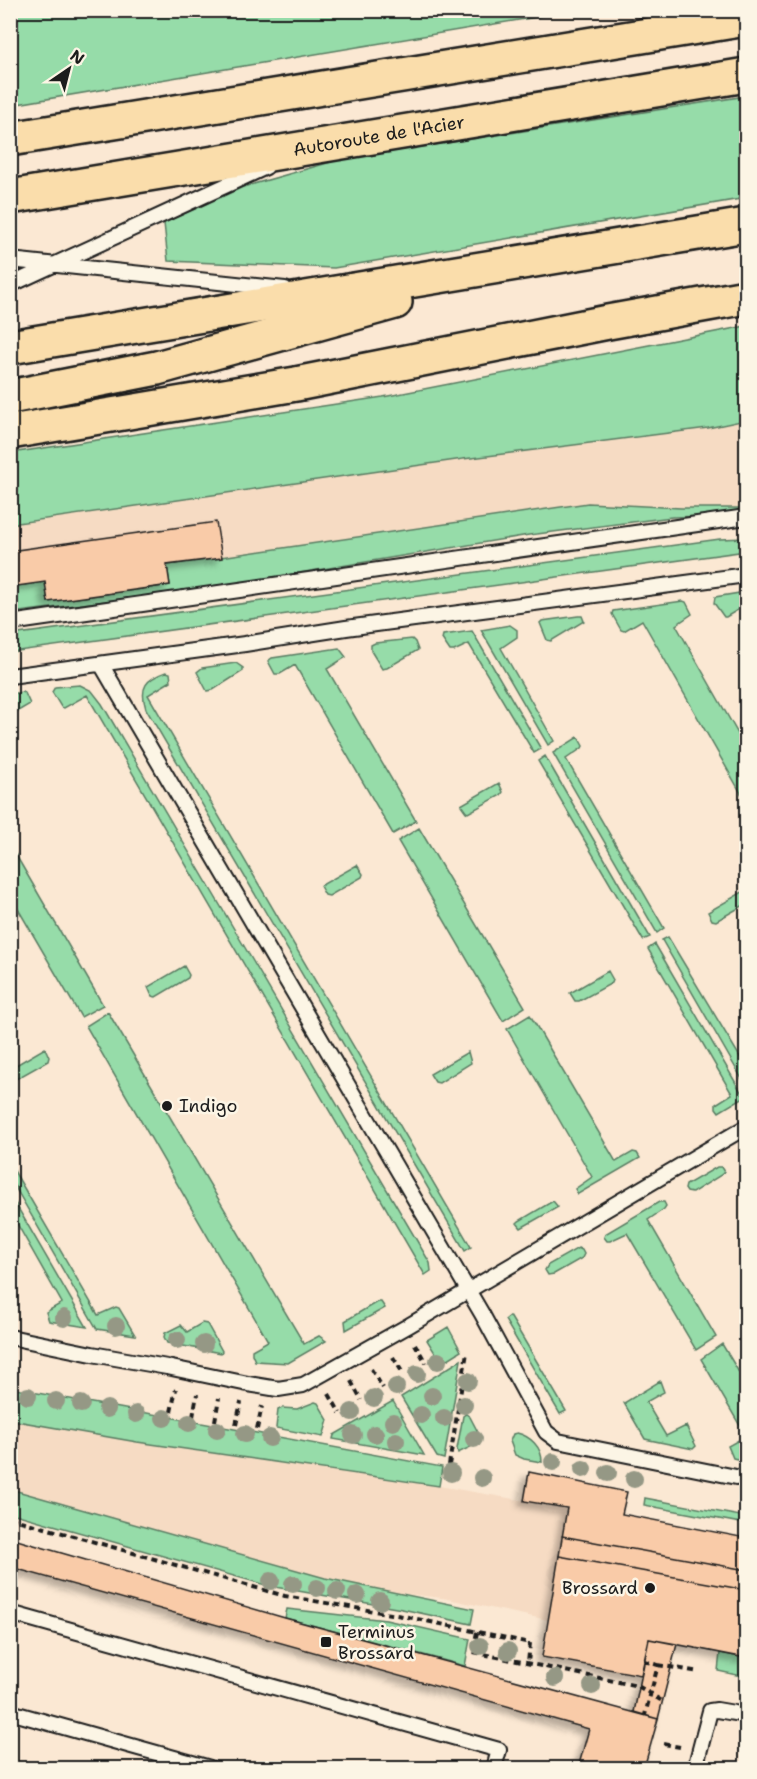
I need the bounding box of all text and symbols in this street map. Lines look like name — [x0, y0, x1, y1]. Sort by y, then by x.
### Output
north arrow — [39, 39, 99, 99]
text: N — [66, 45, 89, 69]
street label: Autoroute de l'Acier — [291, 110, 467, 162]
place label: Indigo — [179, 1094, 237, 1118]
marker: Indigo — [160, 1099, 174, 1113]
place label: Brossard — [562, 1576, 638, 1600]
marker: Brossard — [643, 1581, 657, 1595]
place label: Terminus Brossard — [338, 1620, 415, 1665]
marker: Terminus Brossard — [319, 1635, 333, 1649]

